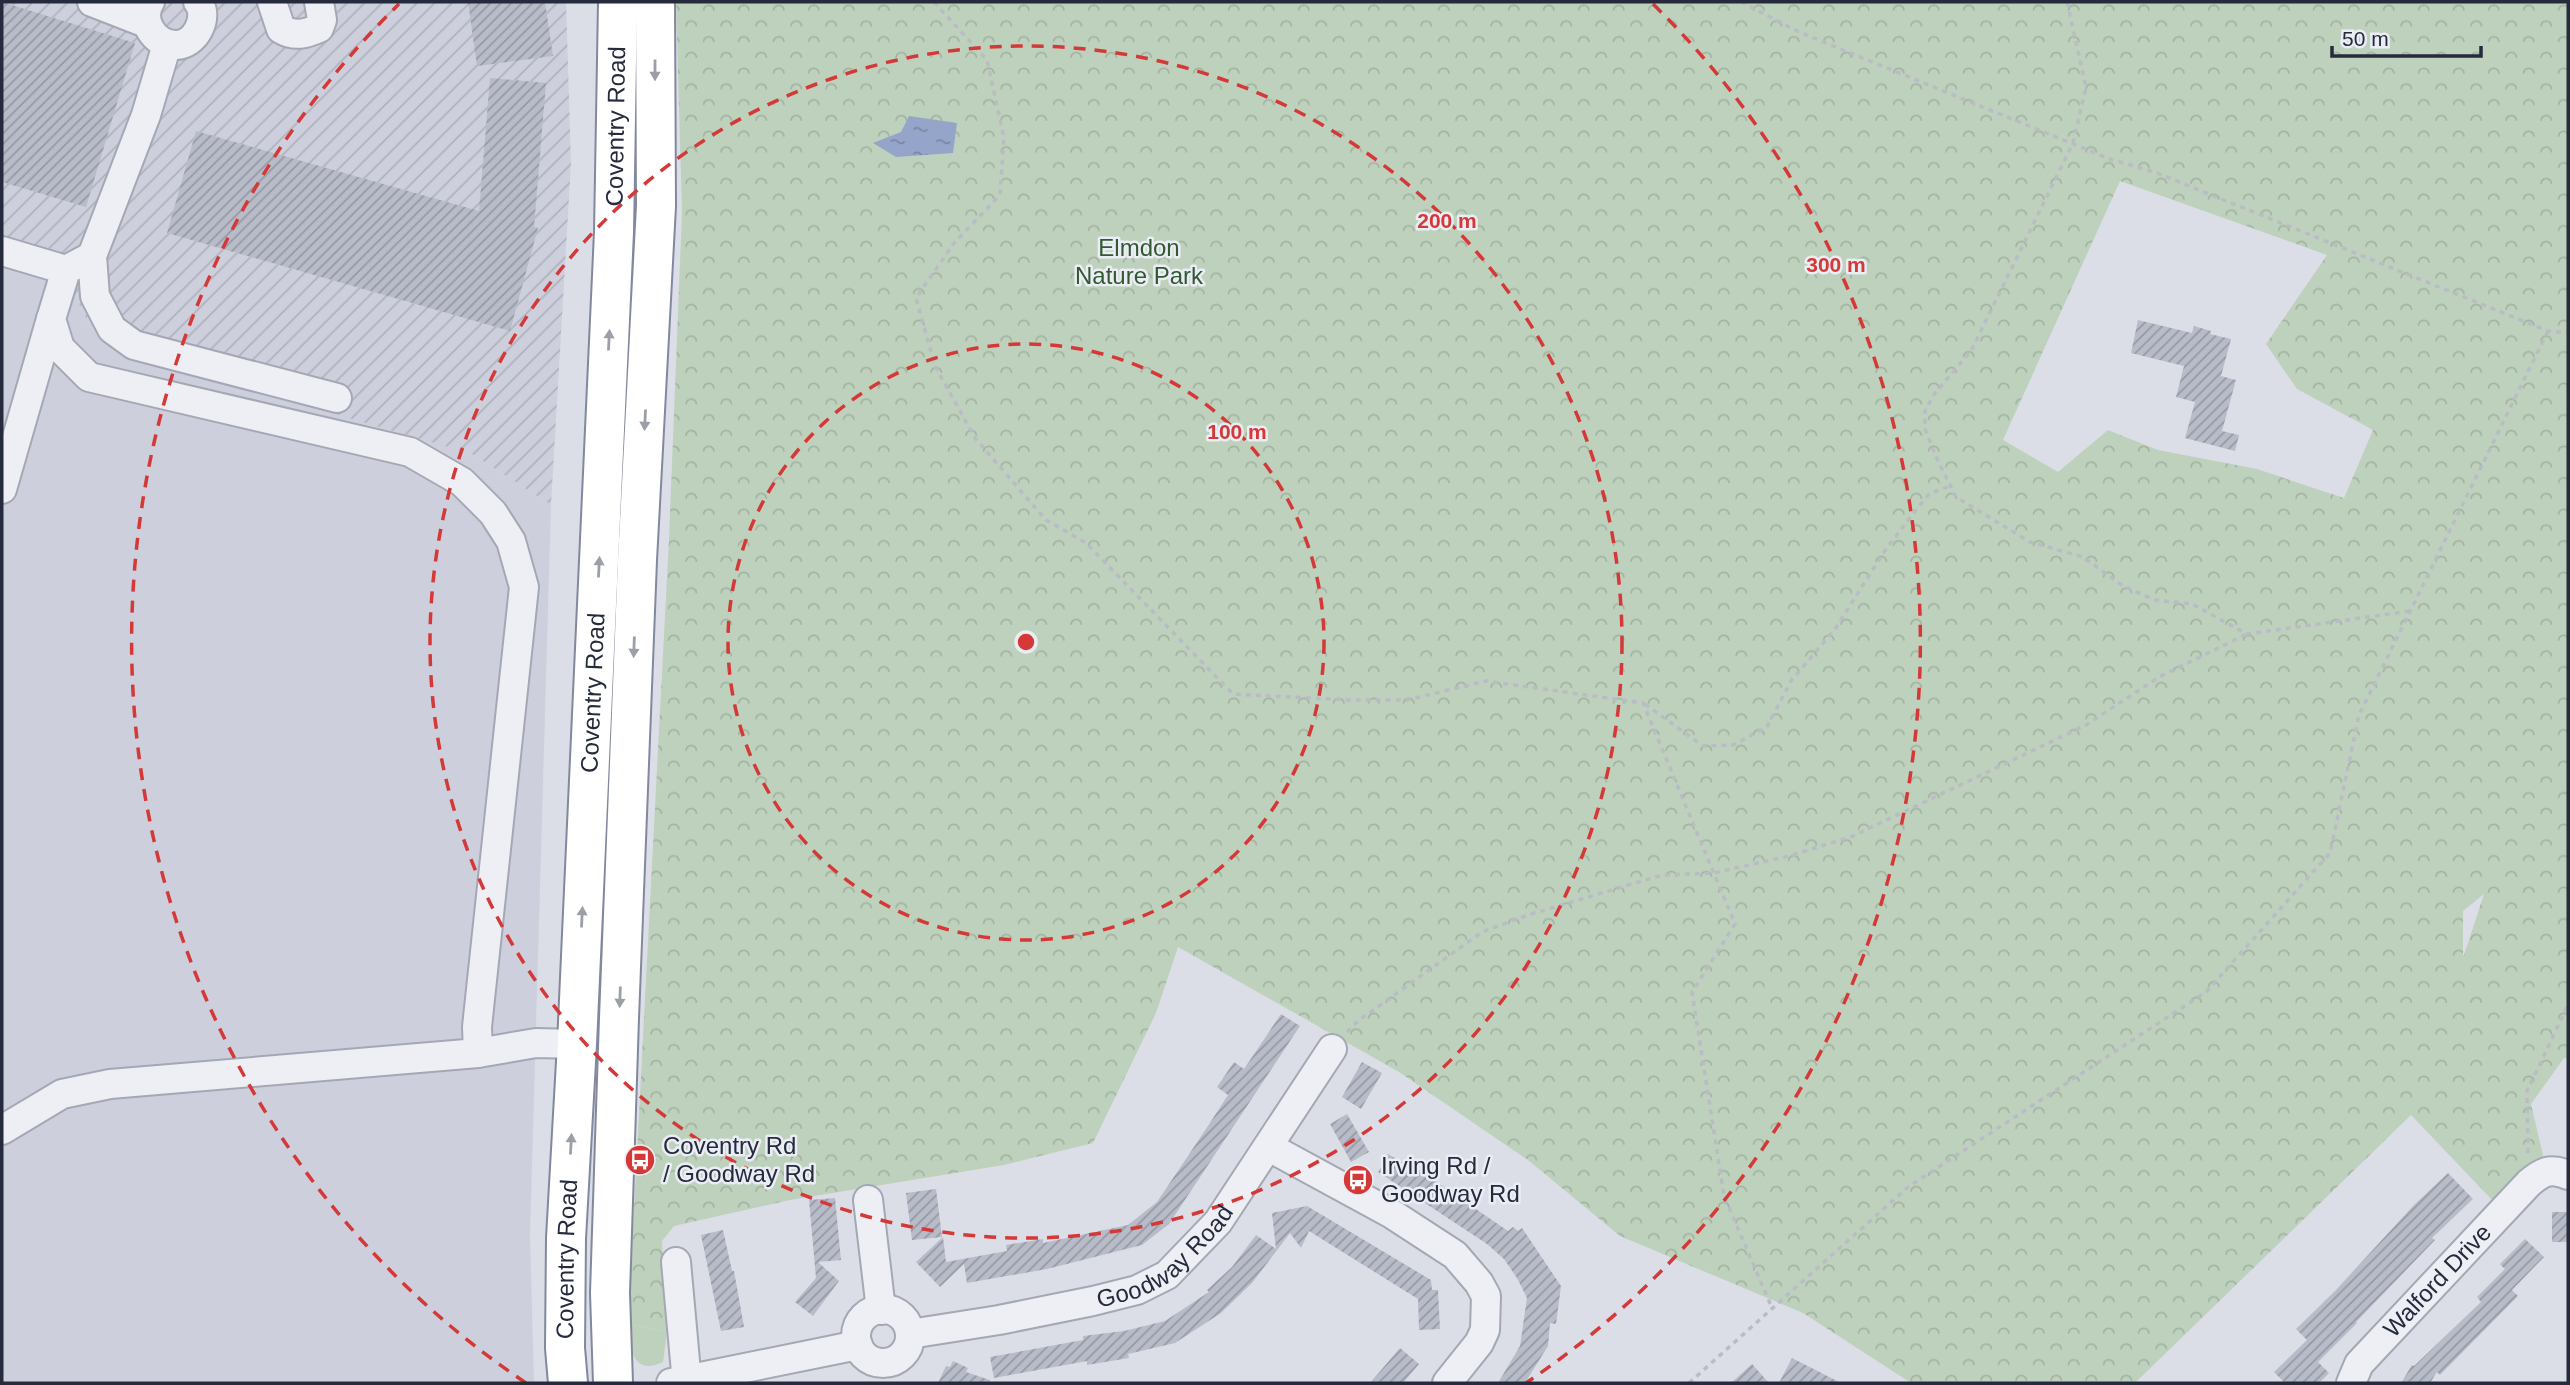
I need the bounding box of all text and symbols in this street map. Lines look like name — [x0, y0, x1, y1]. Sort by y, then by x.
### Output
scale bar — [2332, 14, 2481, 58]
text: 50 m — [2342, 27, 2389, 50]
street label: Coventry Road — [600, 46, 630, 207]
one-way arrow — [649, 59, 661, 81]
text: 200 m — [1417, 209, 1477, 232]
park label: Elmdon Nature Park — [1075, 234, 1204, 289]
text: 300 m — [1806, 253, 1866, 276]
one-way arrow — [604, 328, 615, 350]
one-way arrow — [639, 409, 650, 431]
text: 100 m — [1207, 420, 1267, 443]
one-way arrow — [594, 556, 605, 578]
street label: Coventry Road — [575, 612, 610, 773]
centre of rings — [1014, 630, 1038, 654]
one-way arrow — [628, 636, 639, 658]
one-way arrow — [577, 905, 588, 927]
one-way arrow — [614, 986, 625, 1008]
place label: Coventry Rd / Goodway Rd — [663, 1132, 815, 1187]
one-way arrow — [566, 1133, 577, 1155]
bus stop icon: Coventry Rd / Goodway Rd — [623, 1143, 657, 1177]
place label: Irving Rd / Goodway Rd — [1381, 1152, 1520, 1207]
bus stop icon: Irving Rd / Goodway Rd — [1341, 1163, 1375, 1197]
street label: Coventry Road — [551, 1178, 582, 1339]
street label: Goodway Road — [1094, 1200, 1238, 1313]
street label: Walford Drive — [2378, 1218, 2496, 1342]

